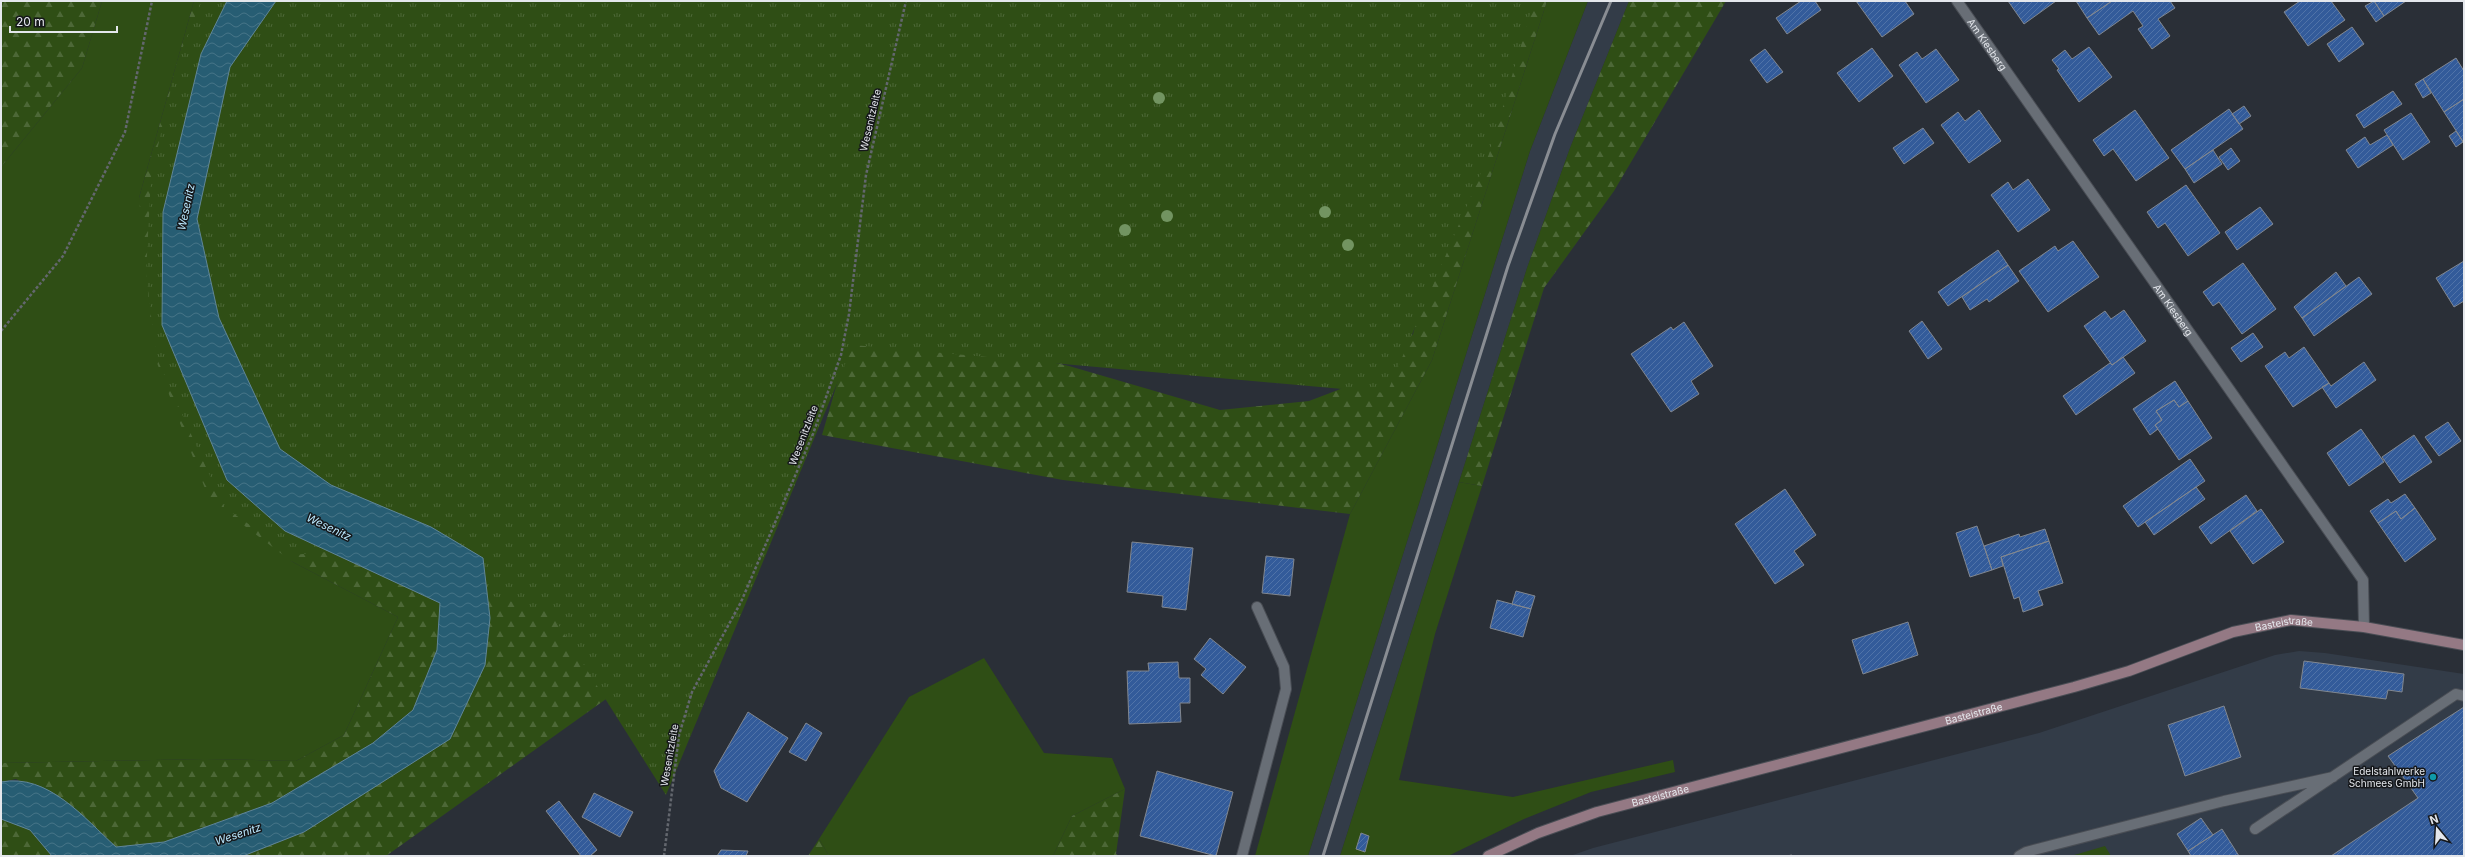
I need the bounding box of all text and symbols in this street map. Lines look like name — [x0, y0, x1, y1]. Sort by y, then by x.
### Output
scale bar — [10, 8, 117, 34]
text: 20 m — [16, 14, 45, 29]
street label: Am Kiesberg — [1965, 16, 2010, 73]
street label: Wesenitzleite — [857, 88, 883, 152]
water label: Wesenitz — [174, 182, 198, 232]
street label: Am Kiesberg — [2151, 281, 2196, 338]
street label: Wesenitzleite — [786, 403, 820, 467]
water label: Wesenitz — [305, 510, 353, 544]
street label: Basteistraße — [2254, 614, 2314, 633]
street label: Basteistraße — [1944, 700, 2004, 727]
street label: Wesenitzleite — [658, 723, 680, 787]
place label: Edelstahlwerke Schmees GmbH — [2349, 765, 2425, 789]
marker: Edelstahlwerke Schmees GmbH — [2428, 772, 2438, 782]
street label: Basteistraße — [1630, 782, 1690, 809]
north arrow — [2417, 809, 2457, 849]
text: N — [2428, 812, 2440, 827]
water label: Wesenitz — [213, 820, 263, 848]

